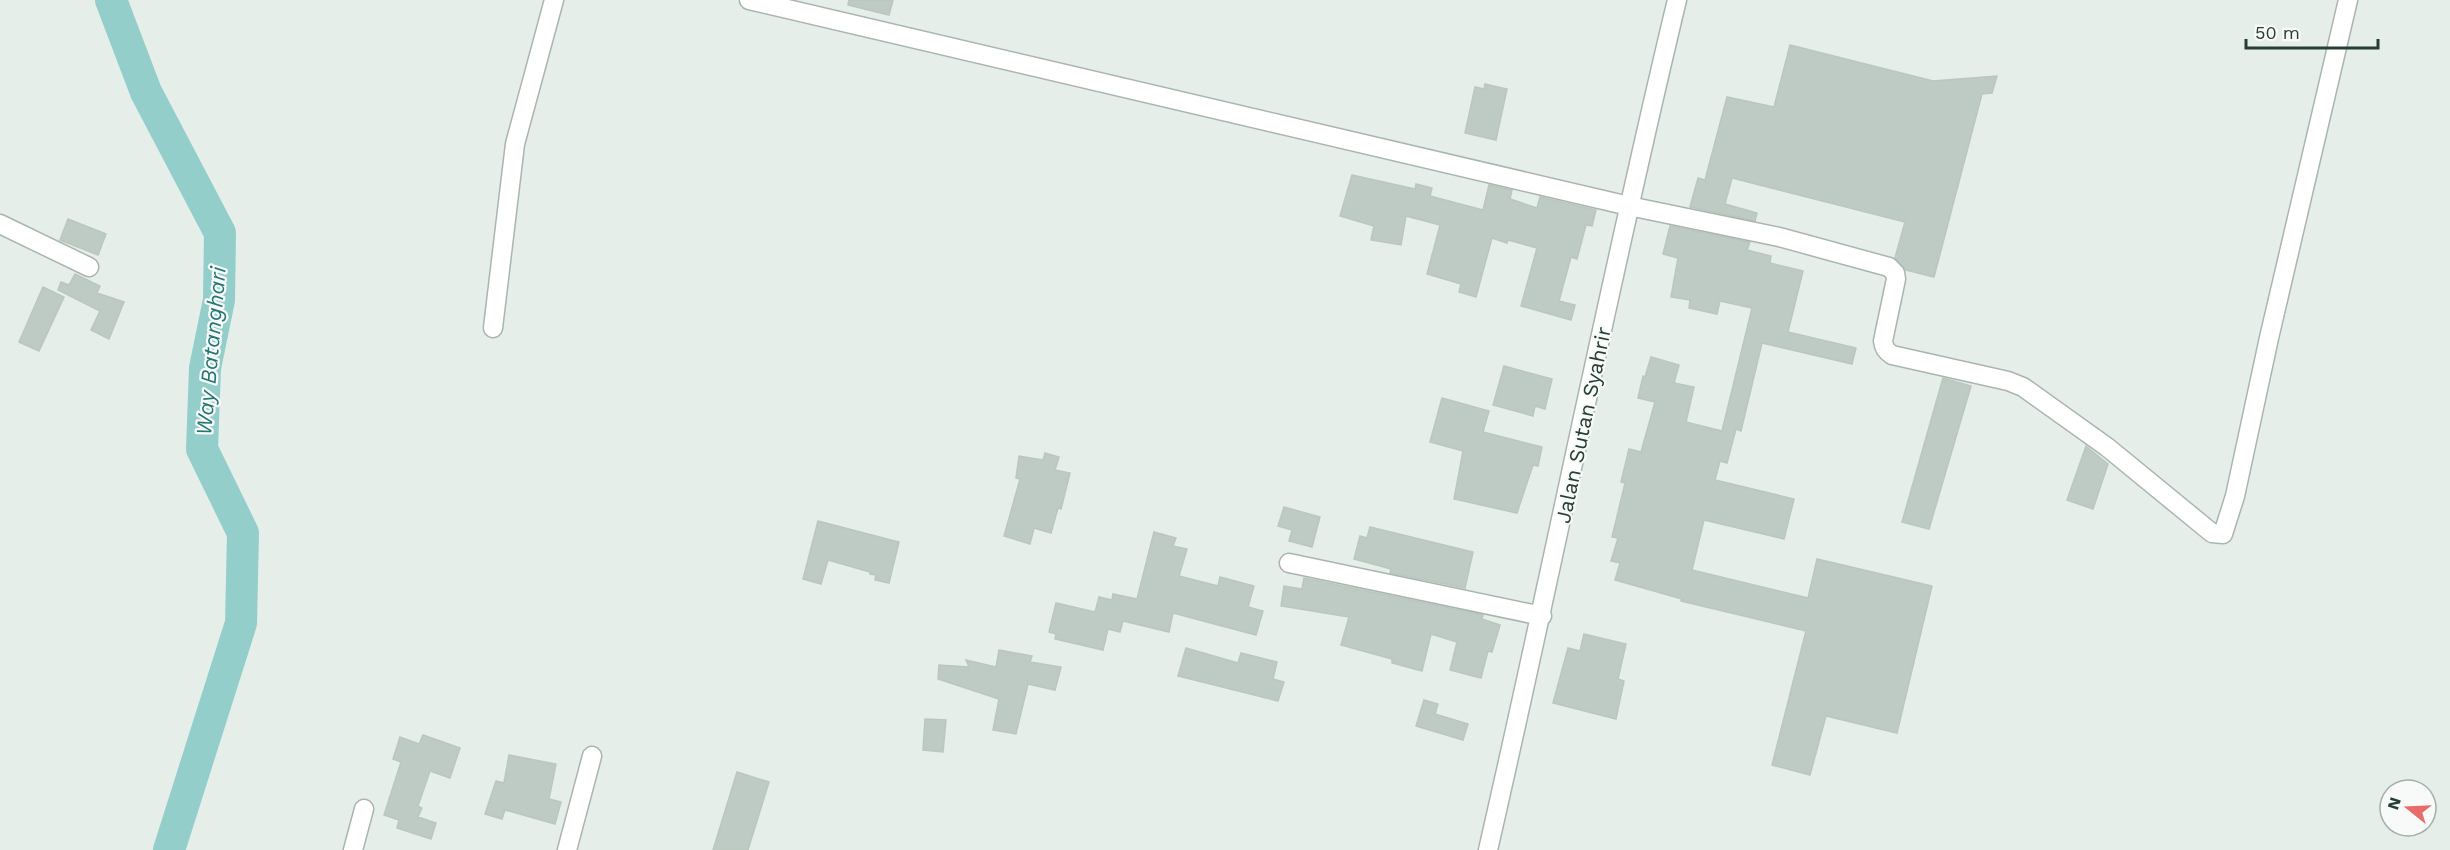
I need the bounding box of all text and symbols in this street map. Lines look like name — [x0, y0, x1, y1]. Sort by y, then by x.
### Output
scale bar — [2246, 12, 2378, 50]
text: 50 m — [2255, 22, 2300, 43]
water label: Way Batanghari — [191, 264, 231, 436]
street label: Jalan Sutan Syahrir — [1550, 324, 1616, 525]
north arrow — [2378, 778, 2438, 838]
text: N — [2383, 795, 2405, 812]

